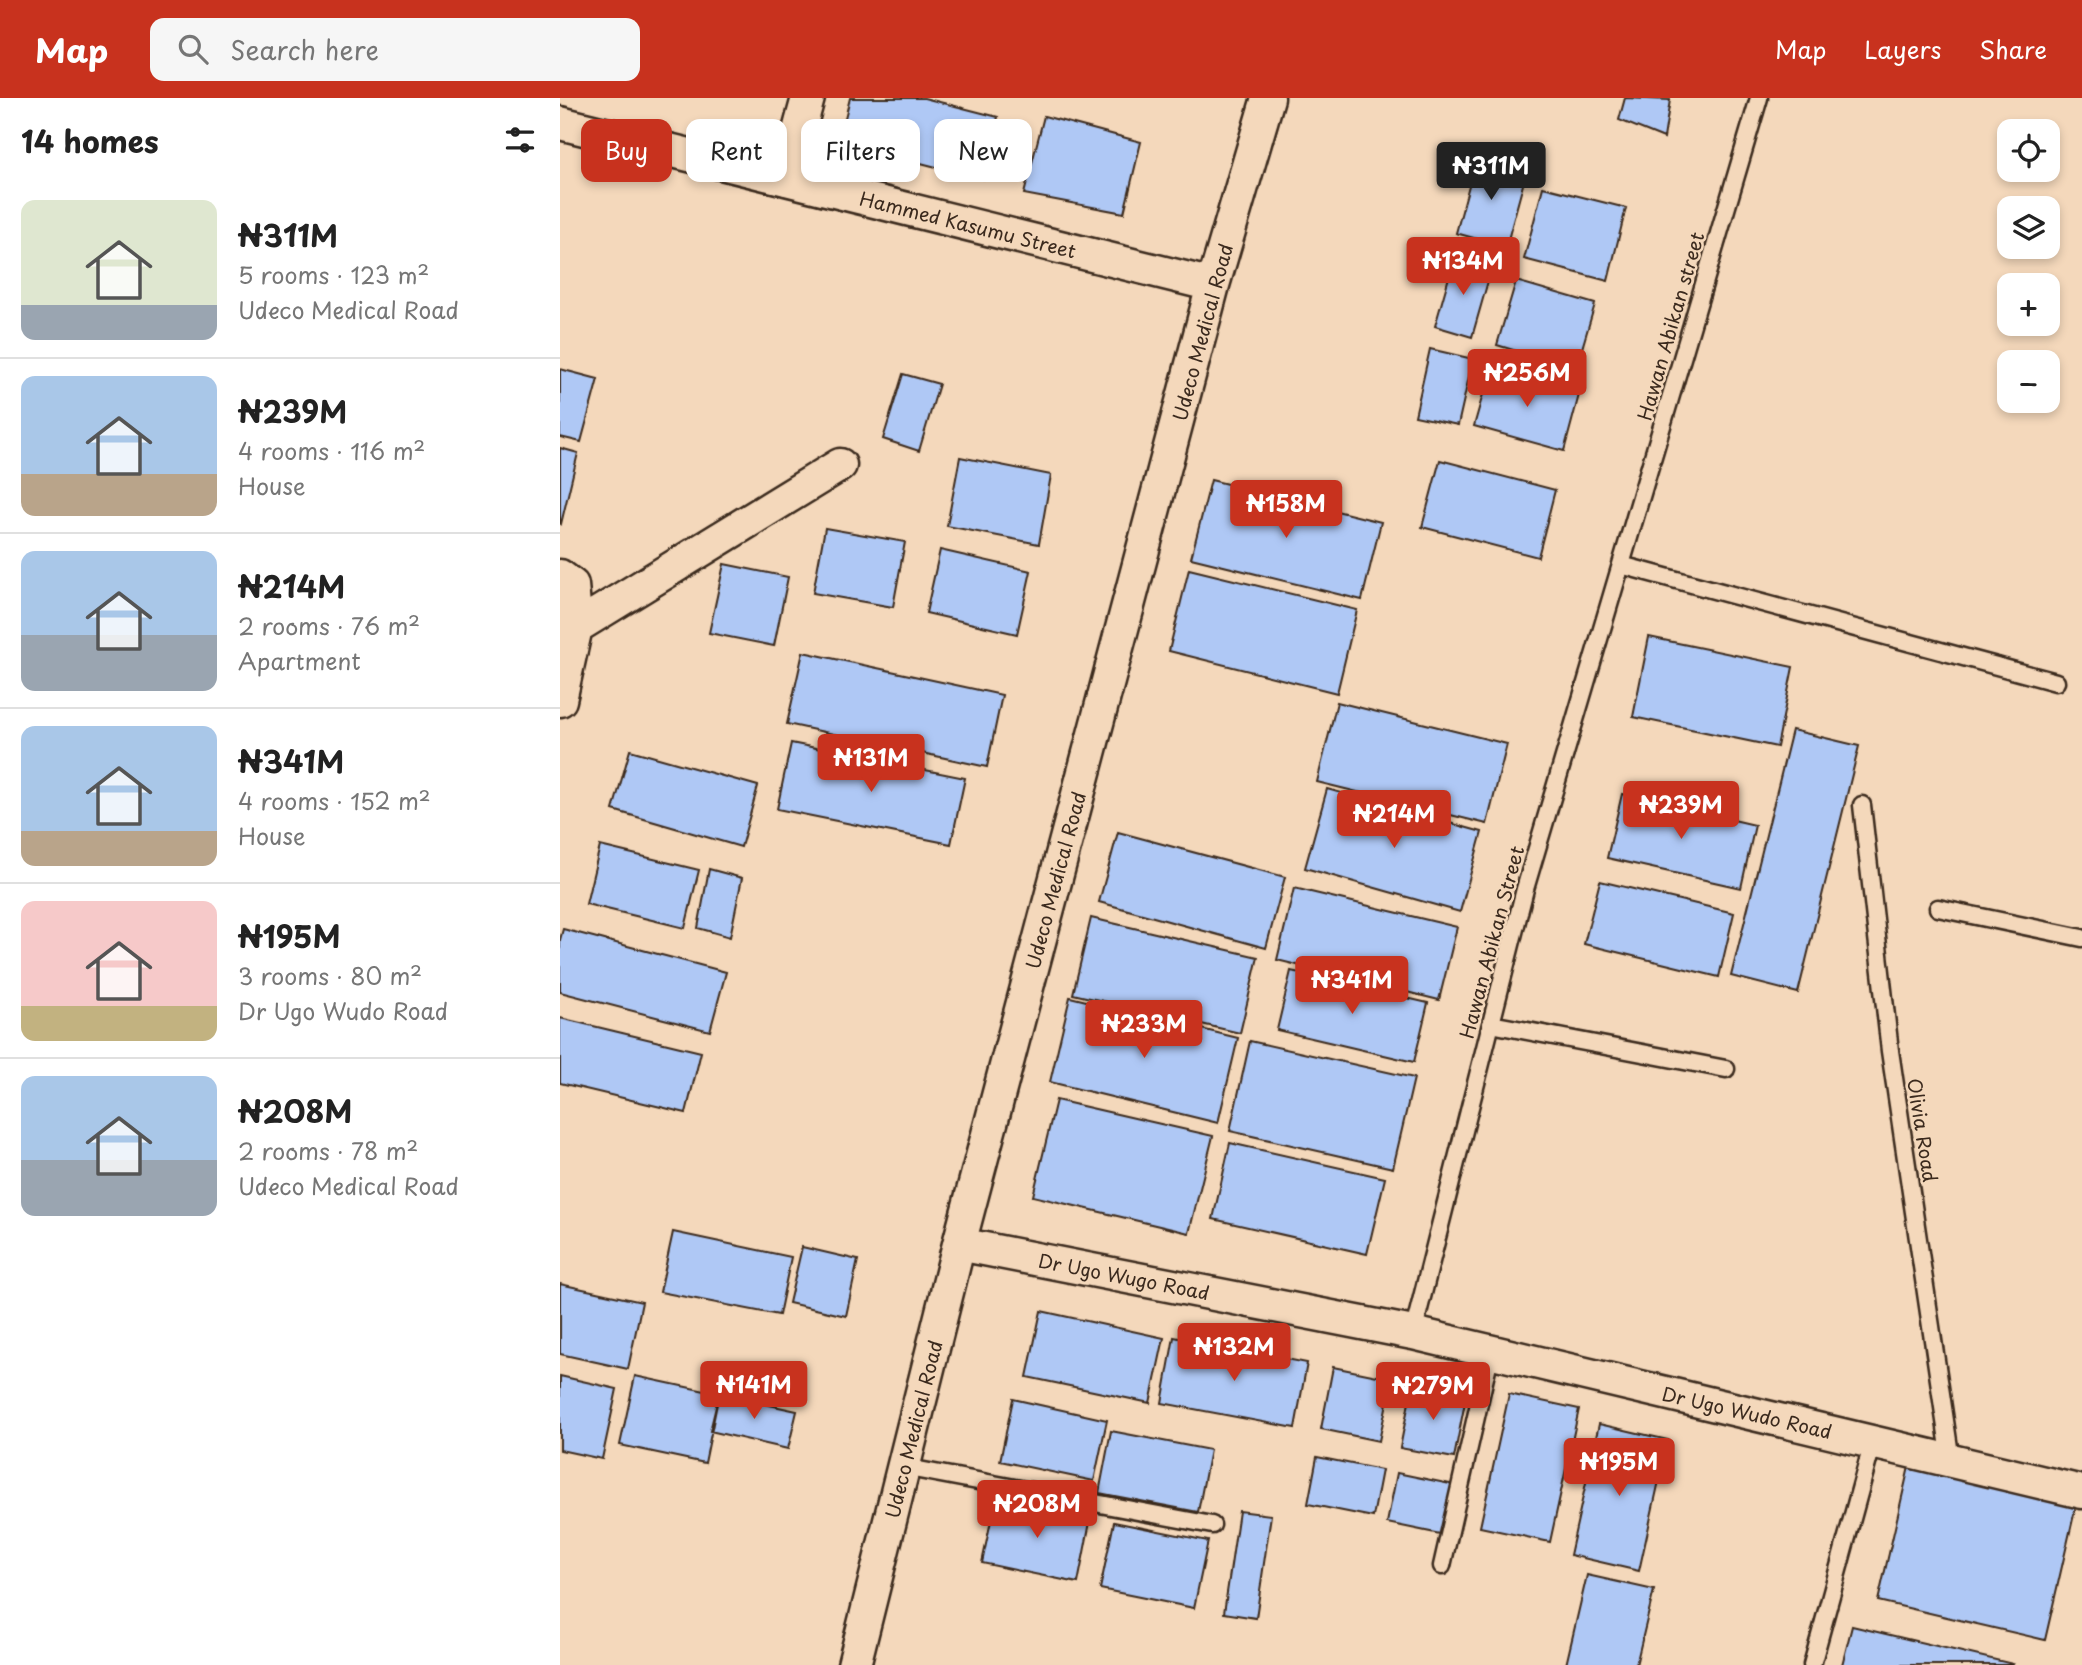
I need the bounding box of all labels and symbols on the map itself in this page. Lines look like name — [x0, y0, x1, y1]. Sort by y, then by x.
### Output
pin: ₦311M — [1442, 142, 1540, 202]
street label: Hammed Kasumu Street — [857, 184, 1079, 265]
street label: Hawan Abikan street — [1630, 228, 1710, 423]
pin: ₦134M — [1414, 238, 1512, 297]
street label: Udeco Medical Road — [1165, 240, 1239, 424]
pin: ₦256M — [1478, 350, 1576, 409]
pin: ₦158M — [1237, 480, 1335, 540]
pin: ₦131M — [822, 734, 920, 794]
pin: ₦239M — [1632, 782, 1730, 841]
street label: Udeco Medical Road — [1018, 788, 1092, 972]
pin: ₦214M — [1345, 790, 1443, 850]
street label: Hawan Abikan Street — [1452, 842, 1530, 1041]
pin: ₦341M — [1303, 956, 1401, 1016]
pin: ₦233M — [1095, 1000, 1193, 1060]
street label: Olivia Road — [1901, 1076, 1945, 1184]
street label: Dr Ugo Wugo Road — [1036, 1246, 1212, 1306]
pin: ₦132M — [1185, 1324, 1283, 1383]
street label: Udeco Medical Road — [877, 1337, 949, 1521]
pin: ₦141M — [705, 1362, 803, 1421]
pin: ₦279M — [1384, 1362, 1482, 1422]
street label: Dr Ugo Wudo Road — [1659, 1379, 1835, 1445]
pin: ₦195M — [1570, 1438, 1668, 1498]
pin: ₦208M — [988, 1480, 1086, 1540]

